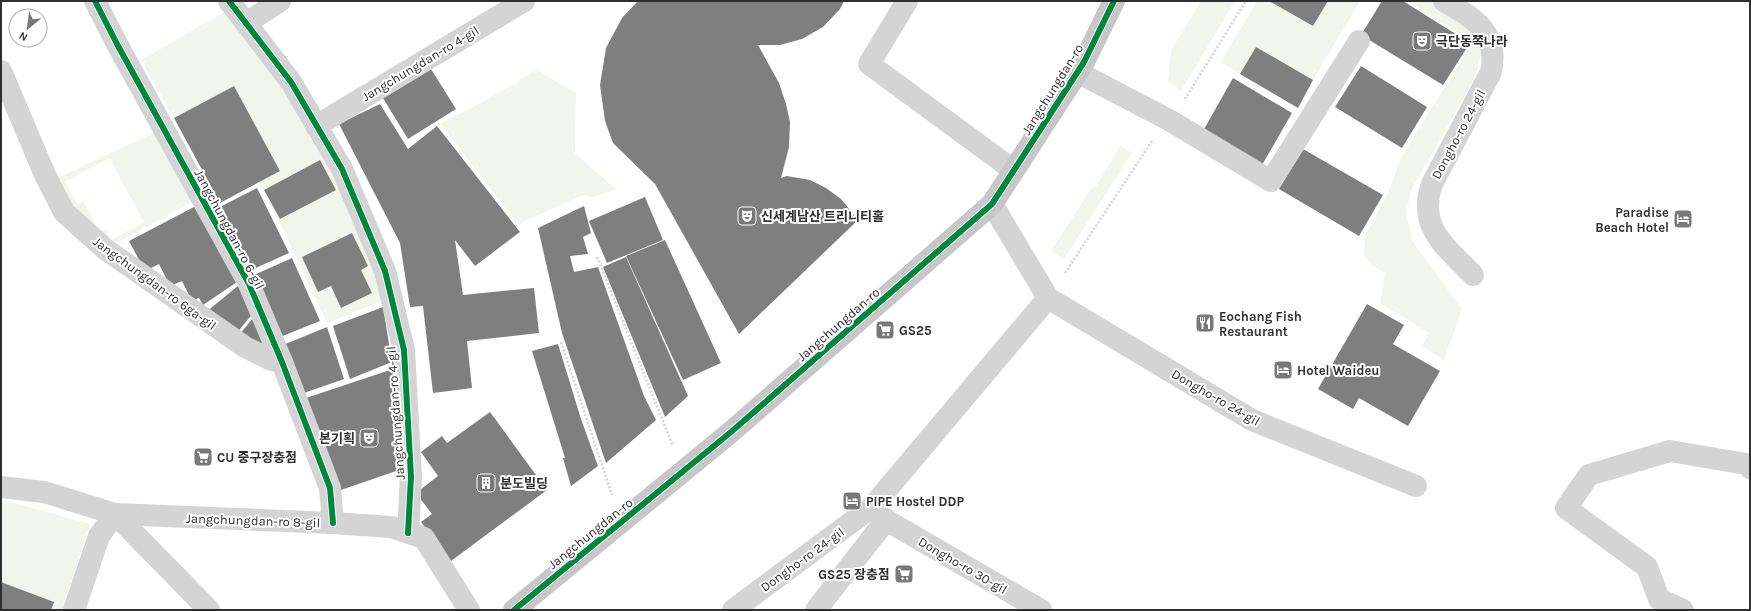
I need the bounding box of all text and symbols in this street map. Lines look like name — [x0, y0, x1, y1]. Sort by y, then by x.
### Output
north arrow — [8, 8, 48, 48]
street label: Jangchungdan-ro 4-gil — [359, 23, 482, 104]
text: N — [17, 29, 30, 44]
theatre icon: 극단동쪽나라 — [1411, 30, 1433, 52]
place label: 극단동쪽나라 — [1436, 34, 1508, 49]
street label: Jangchungdan-ro — [1018, 41, 1086, 137]
street label: Dongho-ro 24-gil — [1428, 87, 1488, 182]
street label: Jangchungdan-ro 6-gil — [191, 166, 268, 292]
theatre icon: 신세계남산 트리니티홀 — [736, 205, 758, 227]
place label: Paradise Beach Hotel — [1595, 205, 1669, 235]
hotel icon: Paradise Beach Hotel — [1672, 208, 1694, 230]
place label: 신세계남산 트리니티홀 — [761, 209, 884, 224]
street label: Jangchungdan-ro 6ga-gil — [90, 234, 219, 333]
street label: Jangchungdan-ro — [794, 285, 883, 364]
place label: Eochang Fish Restaurant — [1219, 309, 1302, 339]
restaurant icon: Eochang Fish Restaurant — [1194, 312, 1216, 334]
supermarket icon: GS25 — [874, 319, 896, 341]
place label: GS25 — [899, 323, 932, 338]
street label: Jangchungdan-ro 4-gil — [383, 346, 408, 480]
hotel icon: Hotel Waideu — [1272, 359, 1294, 381]
place label: Hotel Waideu — [1297, 363, 1379, 378]
street label: Dongho-ro 24-gil — [1169, 366, 1263, 429]
theatre icon: 본기획 — [358, 427, 380, 449]
place label: 본기획 — [319, 431, 355, 446]
supermarket icon: CU 중구장충점 — [192, 446, 214, 468]
place label: CU 중구장충점 — [217, 450, 297, 465]
building icon: 분도빌딩 — [475, 472, 497, 494]
place label: 분도빌딩 — [500, 476, 548, 491]
hotel icon: PIPE Hostel DDP — [841, 490, 863, 512]
place label: PIPE Hostel DDP — [866, 494, 964, 509]
street label: Jangchungdan-ro — [545, 495, 636, 572]
street label: Jangchungdan-ro 8-gil — [185, 511, 321, 530]
street label: Dongho-ro 24-gil — [758, 524, 847, 595]
street label: Dongho-ro 30-gil — [916, 534, 1010, 597]
supermarket icon: GS25 장충점 — [893, 563, 915, 585]
place label: GS25 장충점 — [818, 567, 890, 582]

